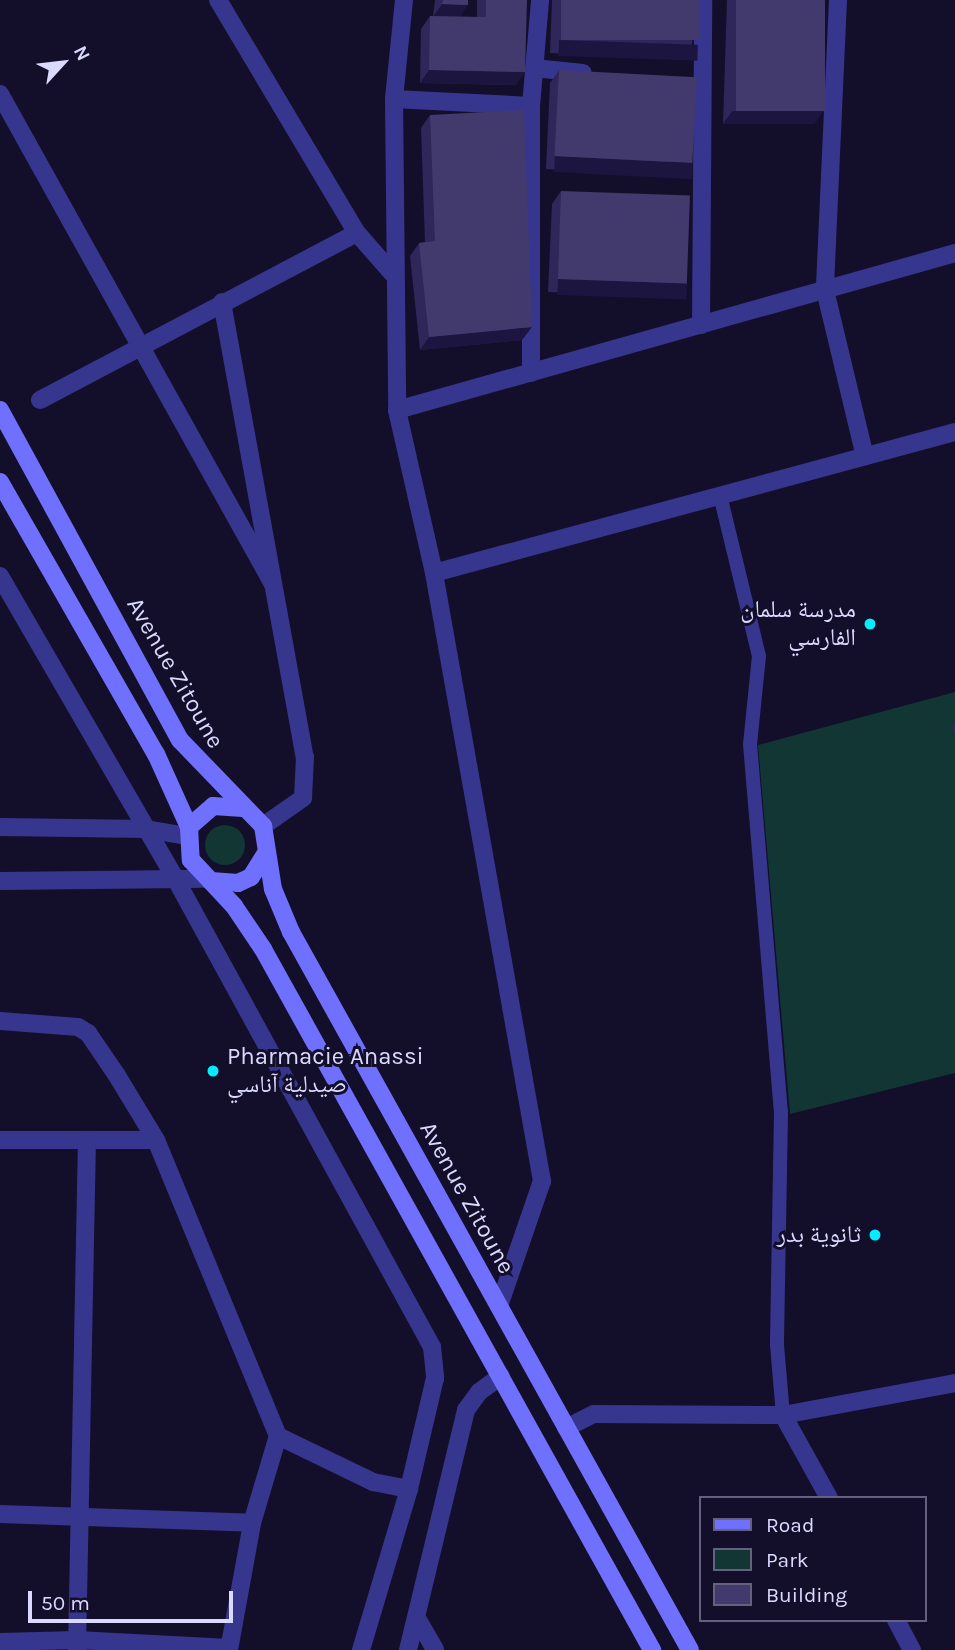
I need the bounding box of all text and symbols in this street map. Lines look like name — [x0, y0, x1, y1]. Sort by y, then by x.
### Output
north arrow — [28, 28, 98, 98]
text: N — [69, 42, 95, 65]
street label: Avenue Zitoune — [120, 592, 230, 754]
place label: مدرسة سلمان الفارسي — [740, 596, 856, 652]
marker: مدرسة سلمان الفارسي — [862, 616, 878, 632]
place label: Pharmacie Anassi صيدلية آناسي — [227, 1043, 424, 1099]
marker: Pharmacie Anassi صيدلية آناسي — [205, 1063, 221, 1079]
street label: Avenue Zitoune — [413, 1117, 521, 1279]
place label: ثانوية بدر — [777, 1221, 861, 1249]
marker: ثانوية بدر — [867, 1227, 883, 1243]
legend — [699, 1496, 927, 1622]
text: Road — [766, 1513, 814, 1537]
text: Park — [766, 1548, 809, 1572]
scale bar — [32, 1576, 236, 1620]
text: Building — [766, 1583, 847, 1607]
text: 50 m — [41, 1591, 90, 1615]

